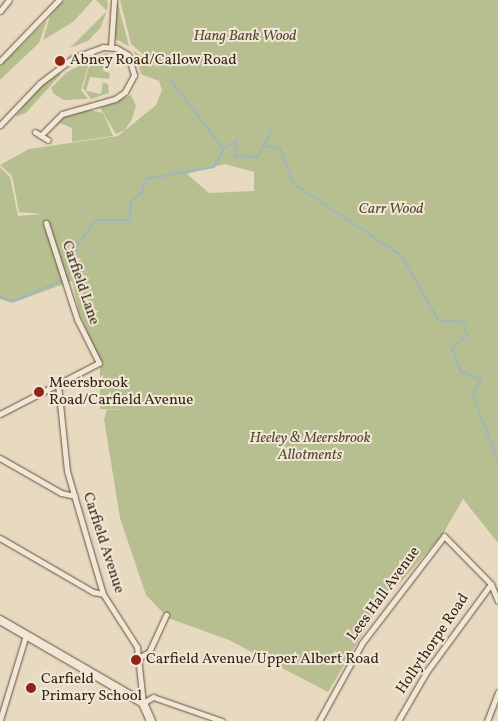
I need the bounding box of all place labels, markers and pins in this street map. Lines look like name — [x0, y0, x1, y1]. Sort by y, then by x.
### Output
place label: Abney Road/Callow Road — [70, 52, 238, 70]
marker: Abney Road/Callow Road — [54, 55, 66, 67]
place label: Meersbrook Road/Carfield Avenue — [49, 374, 193, 409]
marker: Meersbrook Road/Carfield Avenue — [33, 386, 45, 398]
place label: Carfield Avenue/Upper Albert Road — [146, 651, 379, 669]
marker: Carfield Avenue/Upper Albert Road — [130, 654, 142, 666]
place label: Carfield Primary School — [41, 670, 143, 705]
marker: Carfield Primary School — [25, 682, 37, 694]

